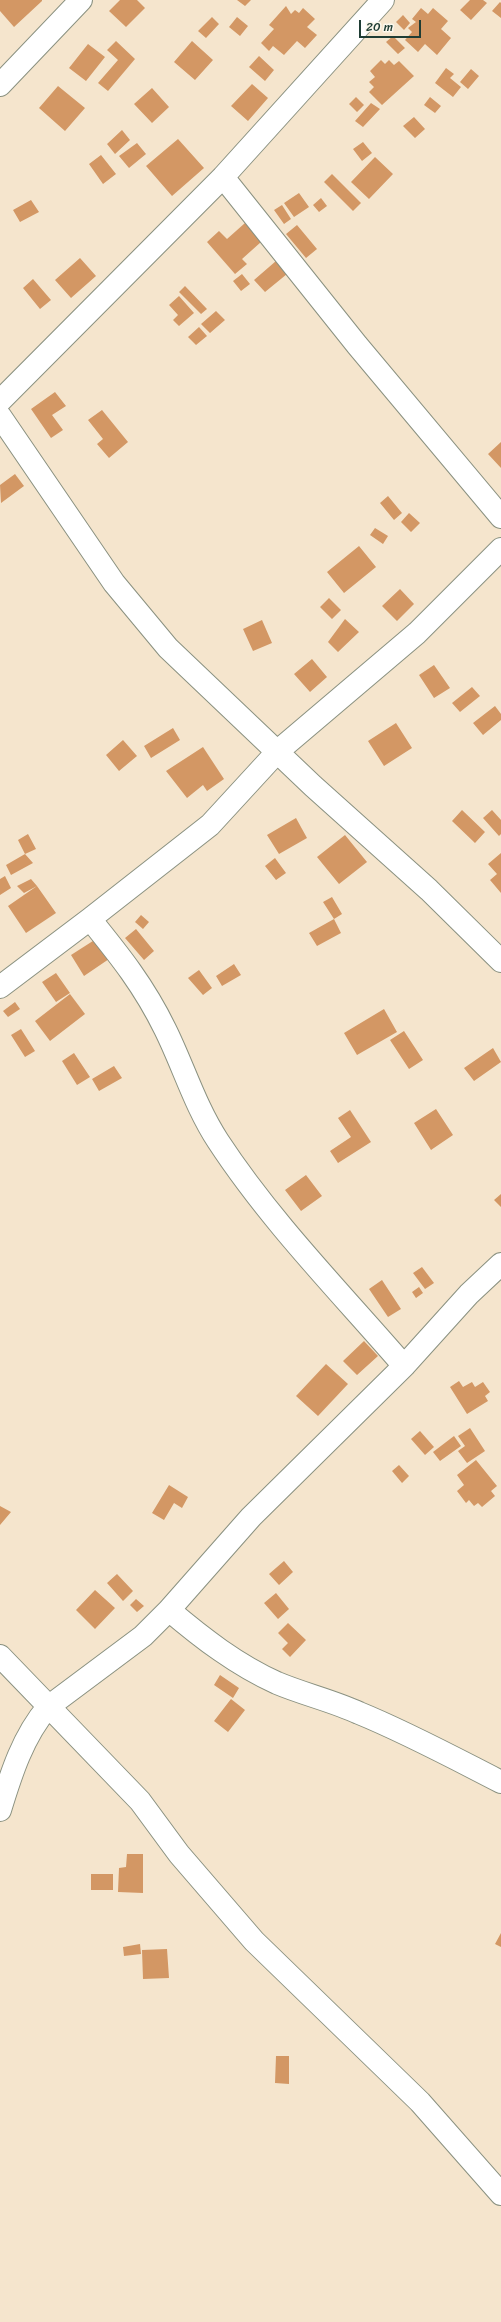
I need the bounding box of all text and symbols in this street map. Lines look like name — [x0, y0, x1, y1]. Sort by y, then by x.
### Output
scale bar — [361, 12, 423, 38]
text: 20 m — [366, 16, 393, 38]

